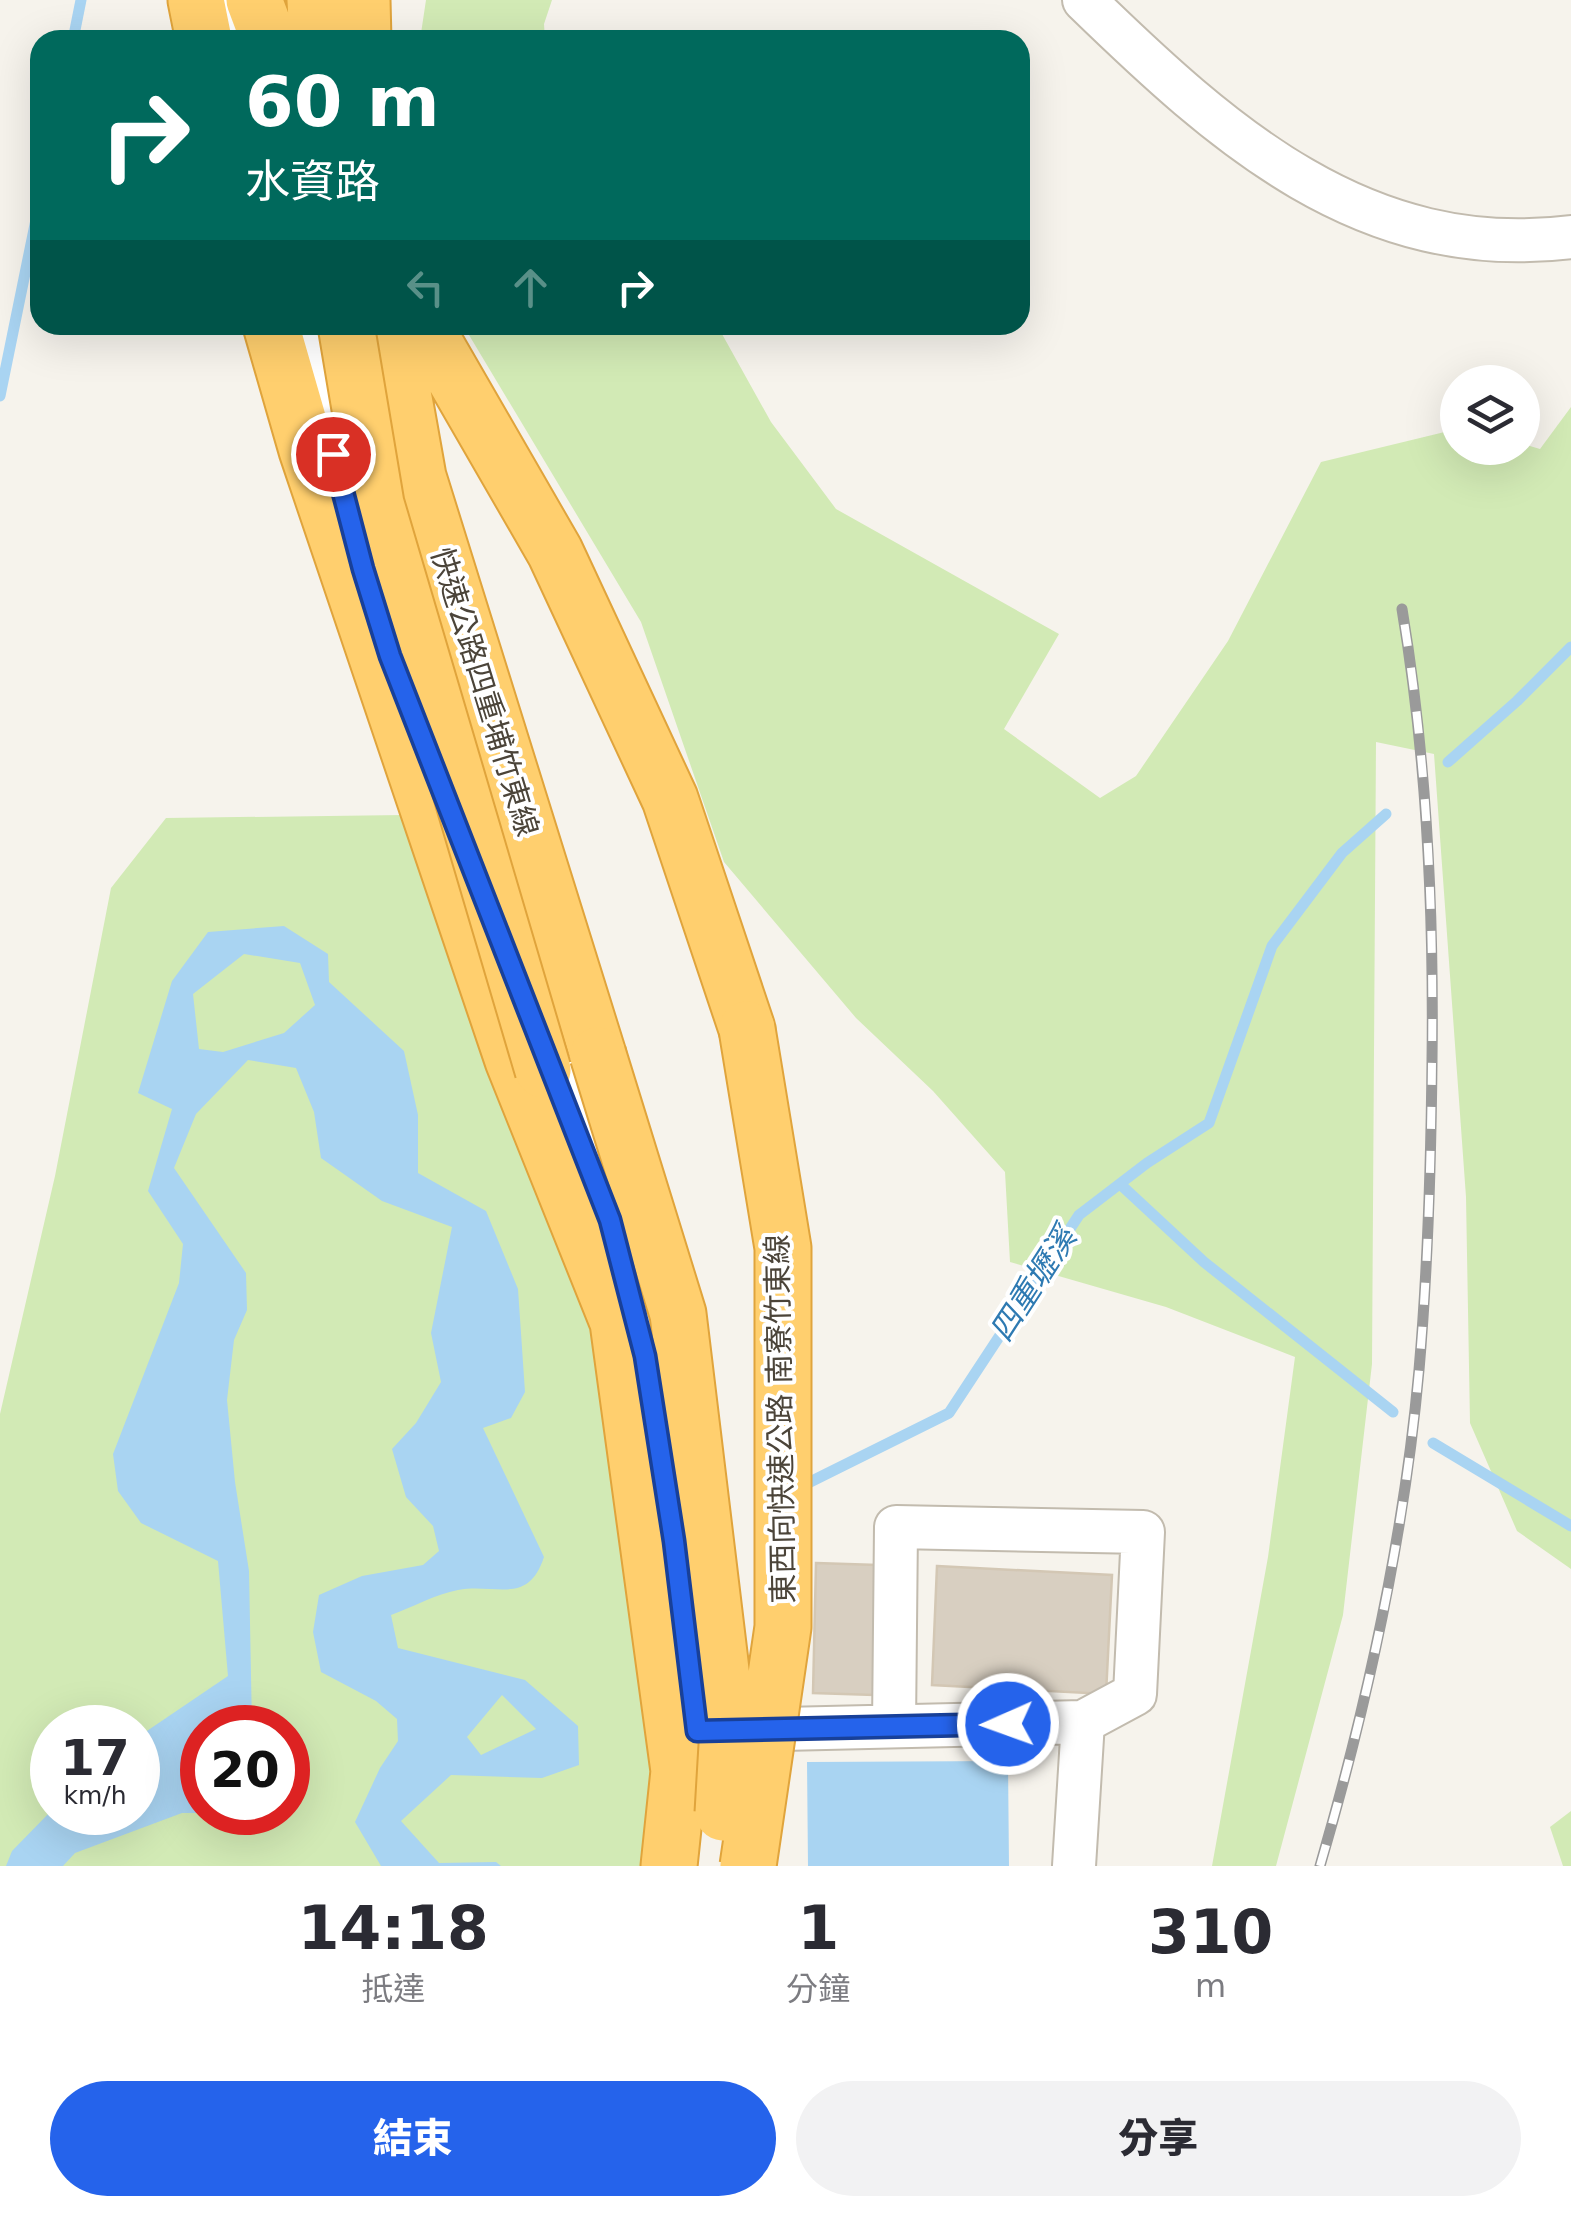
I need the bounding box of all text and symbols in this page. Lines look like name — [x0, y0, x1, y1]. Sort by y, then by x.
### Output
text: 60 m — [245, 61, 440, 143]
icon: right — [80, 70, 210, 200]
text: 水資路 — [245, 155, 380, 208]
icon: left — [398, 260, 453, 315]
icon: ahead — [503, 260, 558, 315]
icon: right — [608, 260, 663, 315]
map controls — [1440, 365, 1540, 465]
button: layers — [1440, 365, 1540, 465]
pin — [291, 412, 376, 497]
icon: arrive — [306, 427, 361, 482]
street label: 快速公路四重埔竹東線 — [424, 543, 546, 841]
water label: 四重壢溪 — [982, 1217, 1086, 1348]
street label: 東西向快速公路 南寮竹東線 — [759, 1234, 801, 1604]
position arrow — [956, 1672, 1060, 1776]
speed limit sign: 20 — [180, 1705, 310, 1835]
text: 17 — [60, 1729, 130, 1787]
text: km/h — [63, 1781, 127, 1810]
text: 14:18 — [298, 1893, 489, 1963]
text: 1 — [797, 1893, 839, 1963]
text: 310 — [1148, 1897, 1273, 1967]
text: m — [1195, 1967, 1226, 2005]
text: 抵達 — [361, 1970, 425, 2008]
text: 分鐘 — [786, 1970, 850, 2008]
button: 結束 — [50, 2081, 776, 2196]
button: 分享 — [796, 2081, 1521, 2196]

